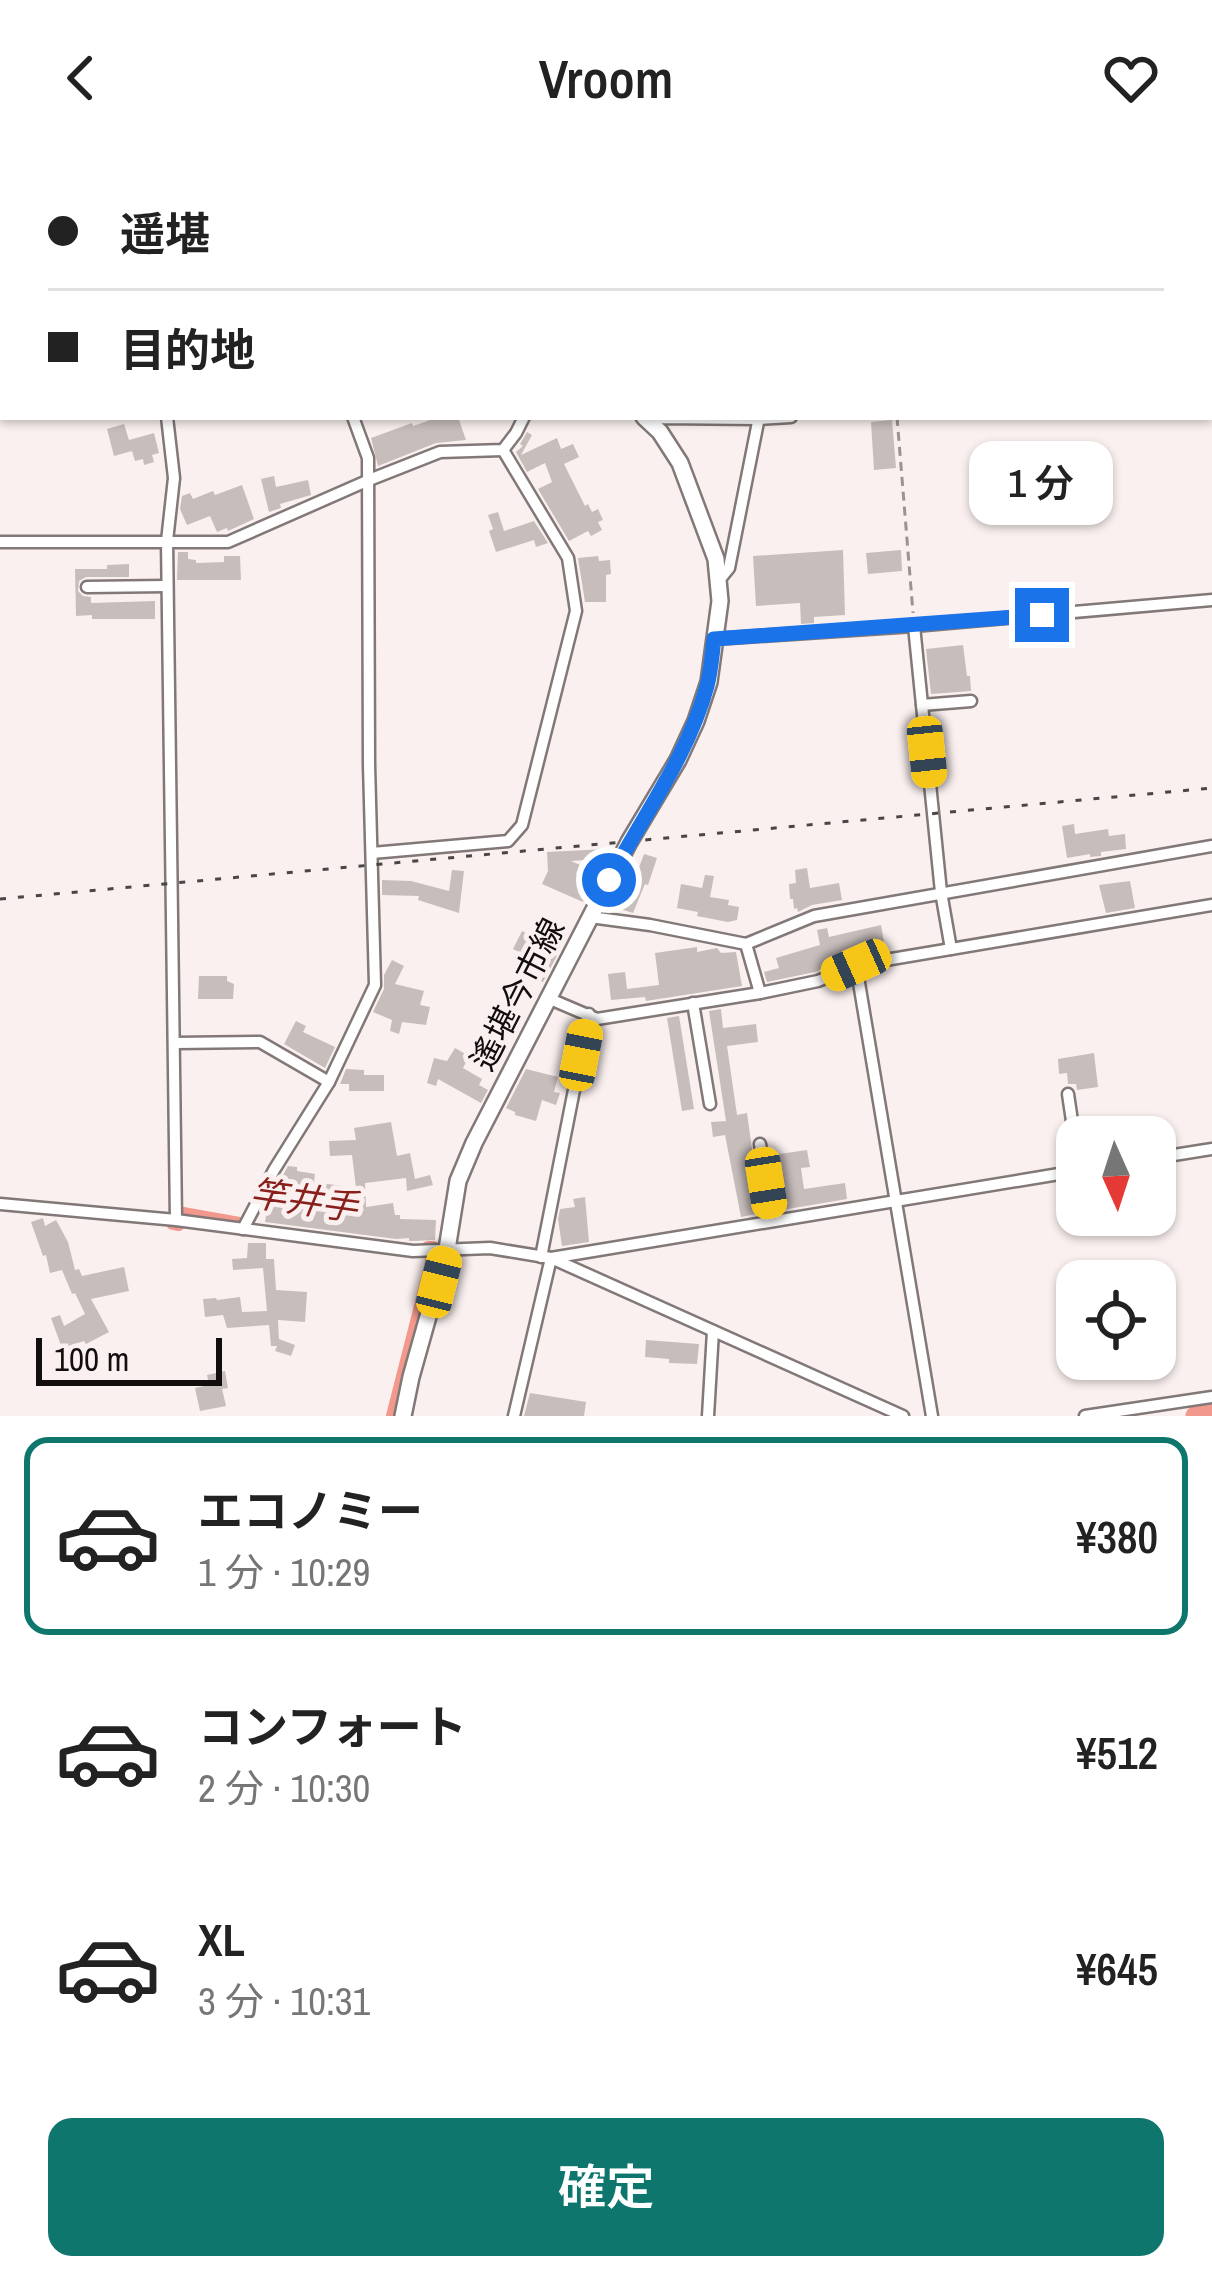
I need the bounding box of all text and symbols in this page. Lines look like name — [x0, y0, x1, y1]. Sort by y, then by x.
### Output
text: Vroom — [539, 42, 673, 115]
icon: back — [48, 45, 114, 111]
icon: heart — [1098, 45, 1164, 111]
text: 遥堪 — [120, 203, 210, 264]
text: 目的地 — [120, 319, 255, 380]
callout: 1 分 — [970, 441, 1114, 525]
text: 1 分 — [1008, 457, 1074, 509]
route end — [1015, 588, 1069, 642]
car — [905, 714, 949, 790]
route start — [582, 853, 636, 907]
street label: 遙堪今市線 — [460, 911, 574, 1077]
car — [816, 934, 896, 996]
car — [556, 1016, 606, 1094]
north arrow — [1056, 1116, 1176, 1236]
map controls — [1056, 1116, 1176, 1380]
car — [743, 1145, 789, 1221]
water label: 竿井手 — [247, 1169, 363, 1232]
car — [413, 1243, 465, 1321]
button: locate — [1056, 1260, 1176, 1380]
scale bar — [36, 1332, 222, 1385]
text: 100 m — [54, 1337, 129, 1381]
text: エコノミー — [198, 1480, 423, 1541]
icon: car — [54, 1482, 162, 1590]
text: ¥380 — [1076, 1506, 1158, 1567]
text: 1 分 · 10:29 — [198, 1546, 370, 1598]
text: コンフォート — [198, 1696, 467, 1757]
icon: car — [54, 1698, 162, 1806]
text: ¥512 — [1076, 1722, 1158, 1783]
text: 2 分 · 10:30 — [198, 1762, 370, 1814]
text: XL — [198, 1909, 245, 1970]
icon: car — [54, 1914, 162, 2022]
text: ¥645 — [1076, 1938, 1158, 1999]
text: 3 分 · 10:31 — [198, 1975, 370, 2027]
button: 確定 — [48, 2118, 1164, 2256]

